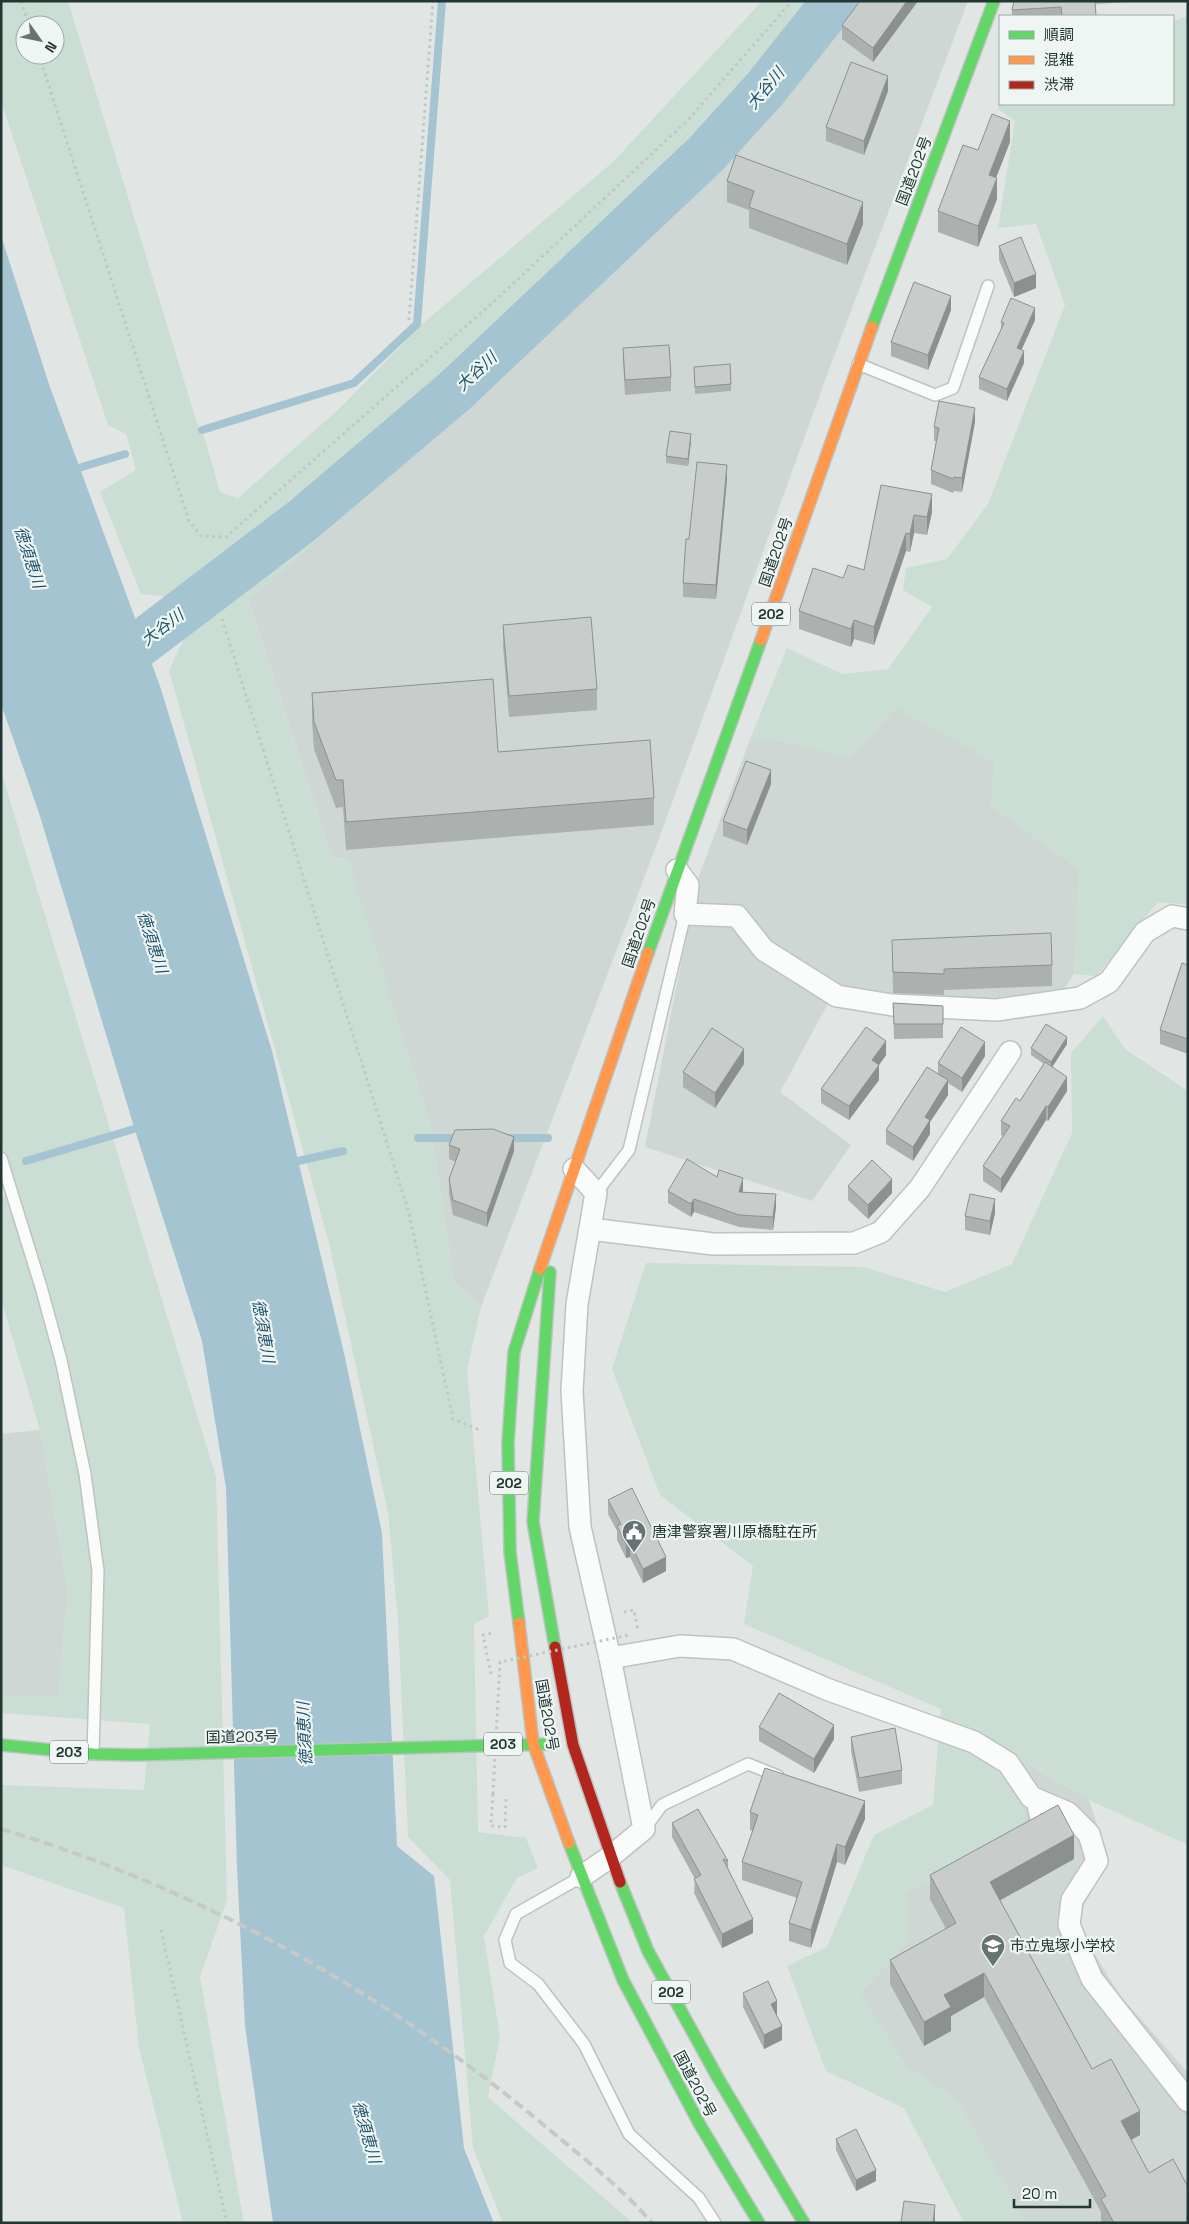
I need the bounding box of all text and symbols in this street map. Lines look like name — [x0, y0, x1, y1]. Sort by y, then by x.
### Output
north arrow — [15, 15, 65, 65]
legend — [999, 15, 1174, 105]
text: 順調 — [1044, 25, 1074, 44]
text: N — [41, 38, 61, 56]
text: 混雑 — [1044, 50, 1074, 69]
water label: 大谷川 — [742, 62, 790, 113]
text: 渋滞 — [1044, 75, 1074, 94]
street label: 国道202号 — [892, 133, 935, 208]
water label: 大谷川 — [452, 346, 503, 395]
street label: 国道202号 — [755, 514, 796, 589]
water label: 徳須恵川 — [10, 523, 50, 593]
road number: 202 — [752, 602, 790, 626]
water label: 大谷川 — [137, 603, 189, 650]
street label: 国道202号 — [618, 895, 659, 970]
water label: 徳須恵川 — [133, 908, 173, 978]
water label: 徳須恵川 — [248, 1298, 280, 1366]
road number: 202 — [490, 1472, 528, 1495]
public building icon: 唐津警察署川原橋駐在所 — [621, 1519, 647, 1553]
place label: 唐津警察署川原橋駐在所 — [652, 1522, 817, 1541]
street label: 国道202号 — [532, 1677, 563, 1752]
water label: 徳須恵川 — [292, 1699, 317, 1766]
street label: 国道203号 — [205, 1726, 279, 1747]
road number: 203 — [484, 1732, 522, 1756]
road number: 203 — [50, 1740, 88, 1764]
school or university icon: 市立鬼塚小学校 — [980, 1933, 1006, 1967]
place label: 市立鬼塚小学校 — [1010, 1936, 1115, 1955]
road number: 202 — [652, 1980, 690, 2004]
street label: 国道202号 — [670, 2047, 721, 2120]
water label: 徳須恵川 — [348, 2098, 386, 2168]
scale bar — [1014, 2176, 1090, 2208]
text: 20 m — [1022, 2184, 1057, 2203]

